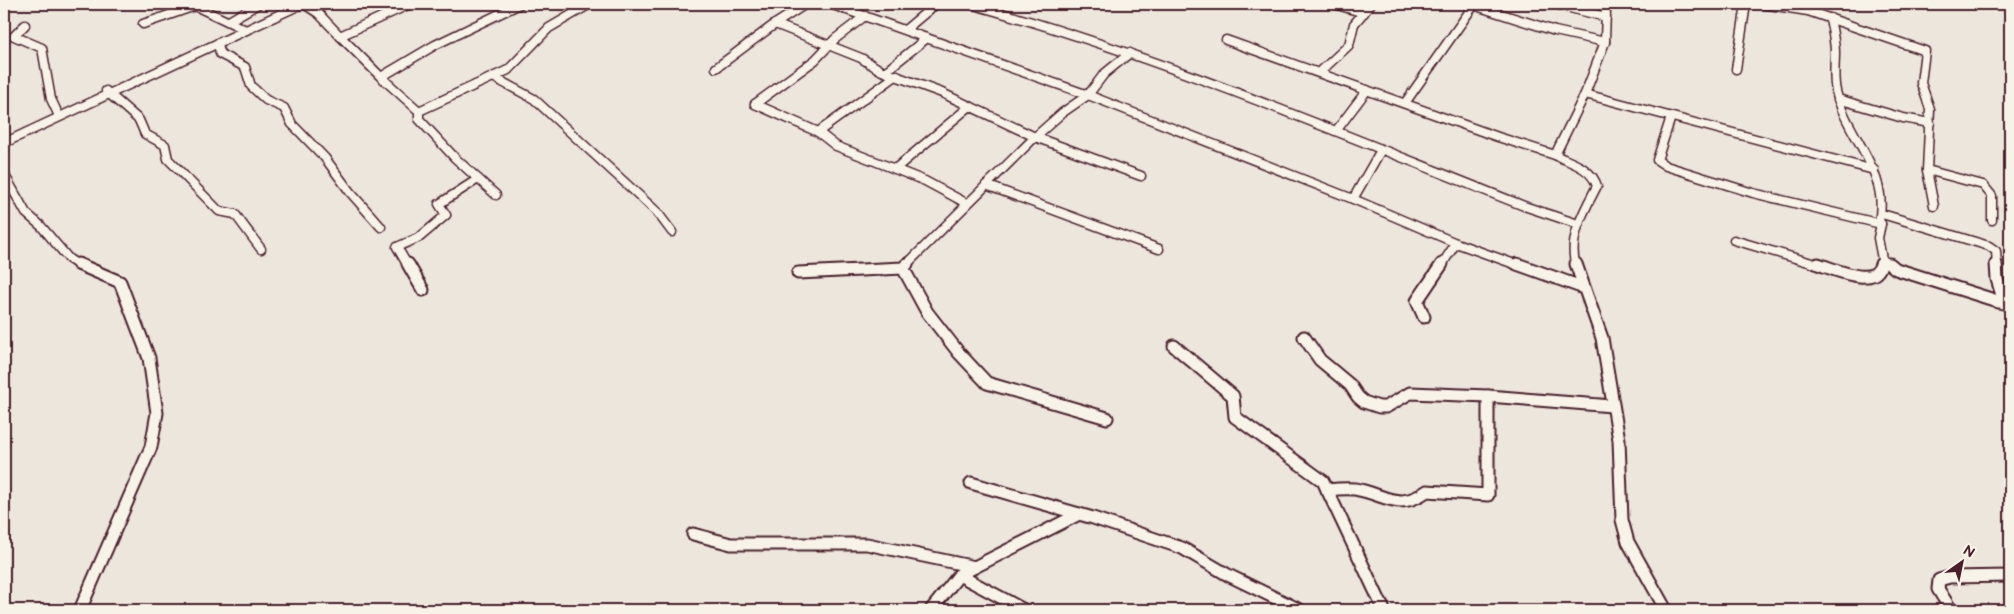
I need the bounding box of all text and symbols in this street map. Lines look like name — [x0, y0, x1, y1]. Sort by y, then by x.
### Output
north arrow — [1936, 536, 1986, 586]
text: N — [1960, 542, 1978, 562]

